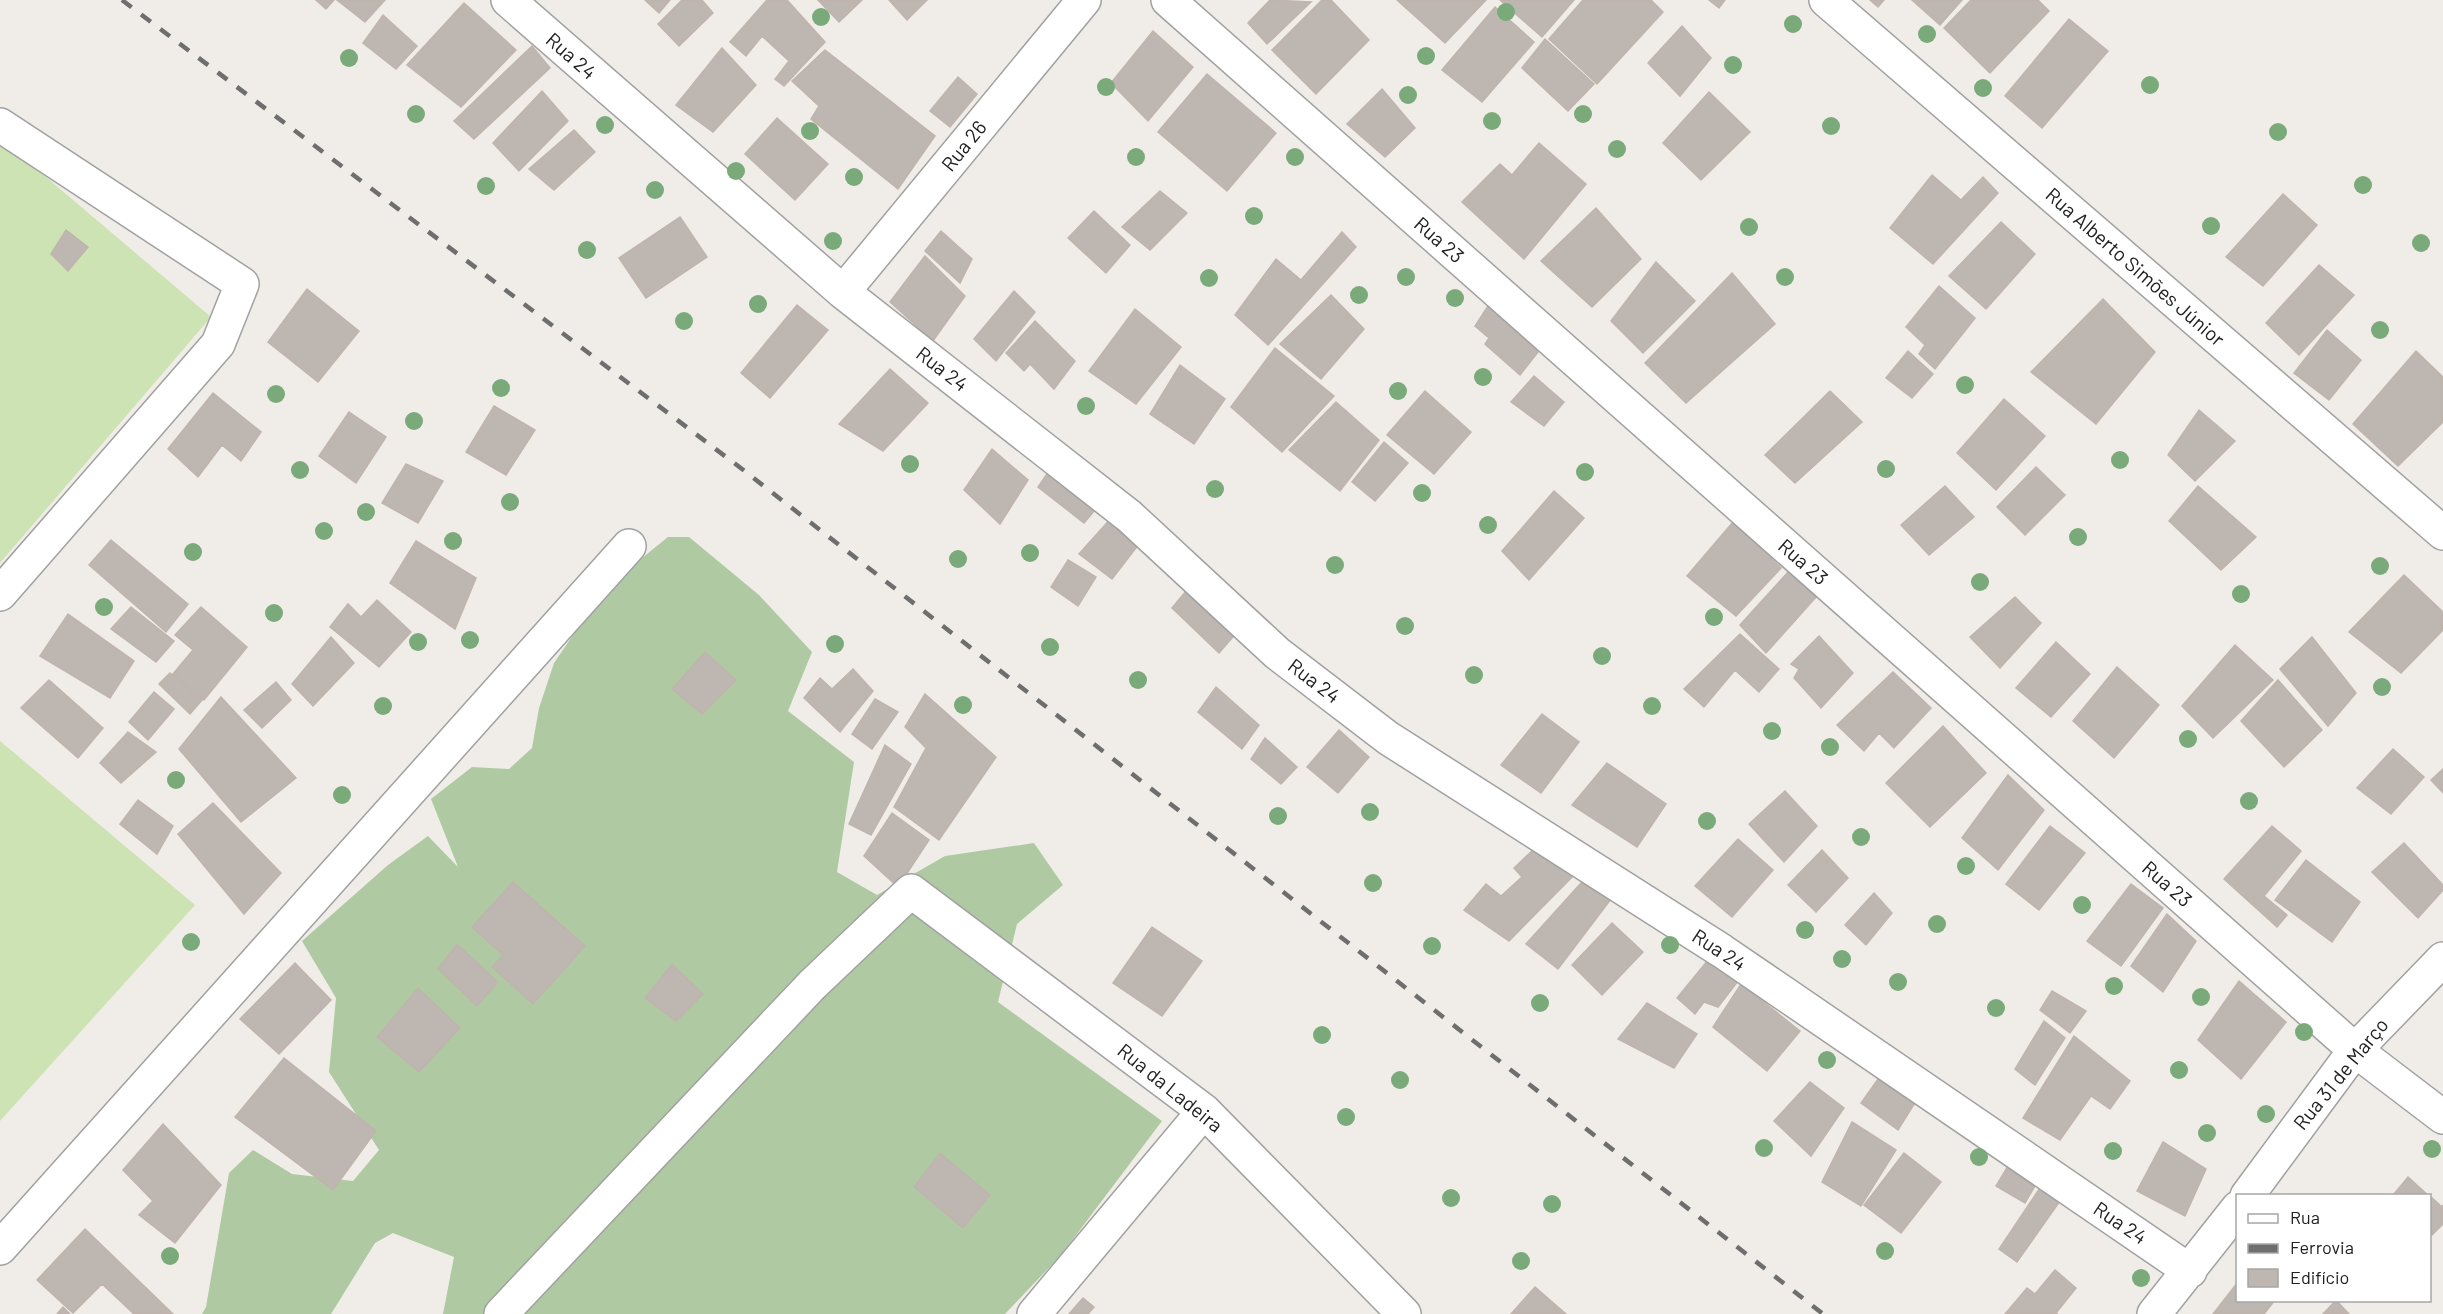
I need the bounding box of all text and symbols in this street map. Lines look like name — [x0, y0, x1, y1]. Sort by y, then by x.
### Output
street label: Rua 24 — [542, 27, 602, 84]
street label: Rua 26 — [936, 115, 991, 176]
street label: Rua Alberto Simões Júnior — [2041, 182, 2230, 350]
street label: Rua 23 — [1410, 211, 1469, 267]
street label: Rua 24 — [912, 341, 973, 396]
street label: Rua 23 — [1774, 533, 1833, 589]
street label: Rua 24 — [1284, 653, 1345, 708]
street label: Rua 23 — [2138, 855, 2197, 911]
street label: Rua 24 — [1688, 923, 1751, 975]
street label: Rua 31 de Março — [2288, 1013, 2393, 1134]
street label: Rua da Ladeira — [1113, 1038, 1228, 1137]
legend — [2236, 1194, 2431, 1302]
street label: Rua 24 — [2089, 1196, 2152, 1249]
text: Rua — [2290, 1206, 2320, 1228]
text: Ferrovia — [2290, 1236, 2354, 1258]
text: Edifício — [2290, 1266, 2349, 1288]

